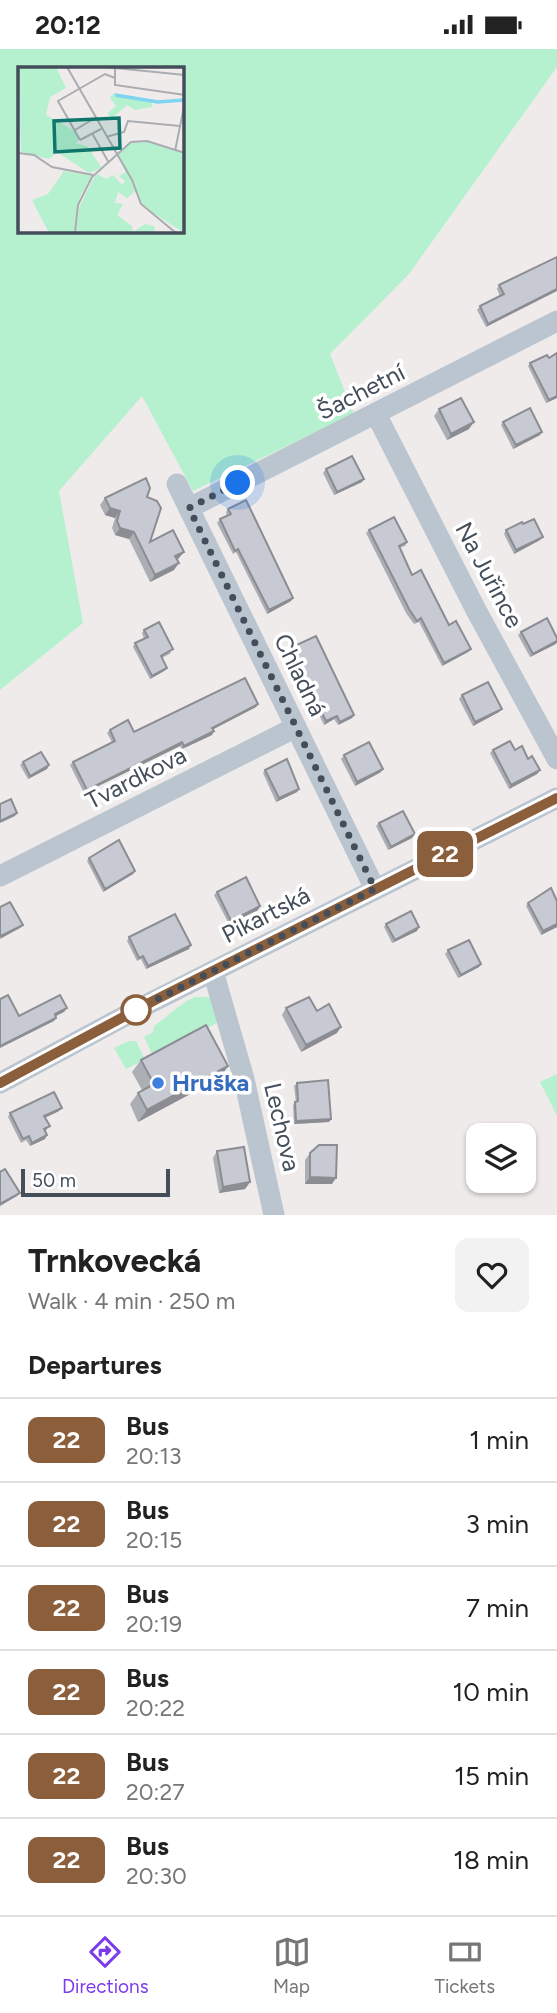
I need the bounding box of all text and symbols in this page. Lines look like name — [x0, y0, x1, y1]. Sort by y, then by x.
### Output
text: 20:12 — [35, 9, 101, 41]
inset map — [18, 67, 184, 233]
street label: Šachetní — [312, 357, 411, 426]
your location — [220, 465, 255, 500]
street label: Na Juřince — [449, 517, 529, 633]
street label: Chladná — [268, 629, 333, 721]
street label: Tvardkova — [81, 740, 191, 815]
line badge: 22 — [414, 831, 476, 877]
text: 22 — [431, 839, 459, 868]
street label: Pikartská — [217, 880, 315, 949]
unlabelled marker — [121, 995, 151, 1025]
place label: Hruška — [172, 1068, 249, 1097]
marker: Hruška — [150, 1075, 166, 1091]
street label: Lechova — [258, 1080, 307, 1174]
map controls — [466, 1123, 536, 1193]
button: layers — [466, 1123, 536, 1193]
scale bar — [21, 1166, 170, 1198]
text: 50 m — [32, 1169, 76, 1192]
button: heart — [455, 1238, 529, 1312]
text: Trnkovecká — [28, 1241, 201, 1280]
text: Walk · 4 min · 250 m — [28, 1287, 235, 1315]
text: Departures — [28, 1349, 162, 1381]
text: Bus — [126, 1410, 169, 1442]
text: 1 min — [469, 1424, 529, 1456]
text: 22 — [53, 1425, 80, 1454]
text: 20:13 — [126, 1442, 181, 1470]
text: Bus — [126, 1494, 169, 1526]
text: 3 min — [466, 1508, 529, 1540]
text: 22 — [53, 1509, 80, 1538]
text: 20:15 — [126, 1526, 182, 1554]
text: Bus — [126, 1578, 169, 1610]
text: 7 min — [466, 1592, 529, 1624]
text: 22 — [53, 1593, 80, 1622]
text: 20:19 — [126, 1610, 182, 1638]
text: Bus — [126, 1662, 169, 1694]
text: 10 min — [453, 1676, 529, 1708]
text: 22 — [53, 1677, 80, 1706]
text: 20:22 — [126, 1694, 185, 1722]
text: Bus — [126, 1746, 169, 1778]
text: 15 min — [454, 1760, 529, 1792]
text: 22 — [53, 1761, 80, 1790]
text: 20:27 — [126, 1778, 185, 1806]
text: Bus — [126, 1830, 169, 1862]
text: 18 min — [453, 1844, 529, 1876]
text: 22 — [53, 1845, 80, 1874]
text: 20:30 — [126, 1862, 187, 1890]
tab: Directions — [62, 1933, 149, 1998]
tab: Map — [273, 1933, 311, 1998]
tab: Tickets — [434, 1933, 495, 1998]

